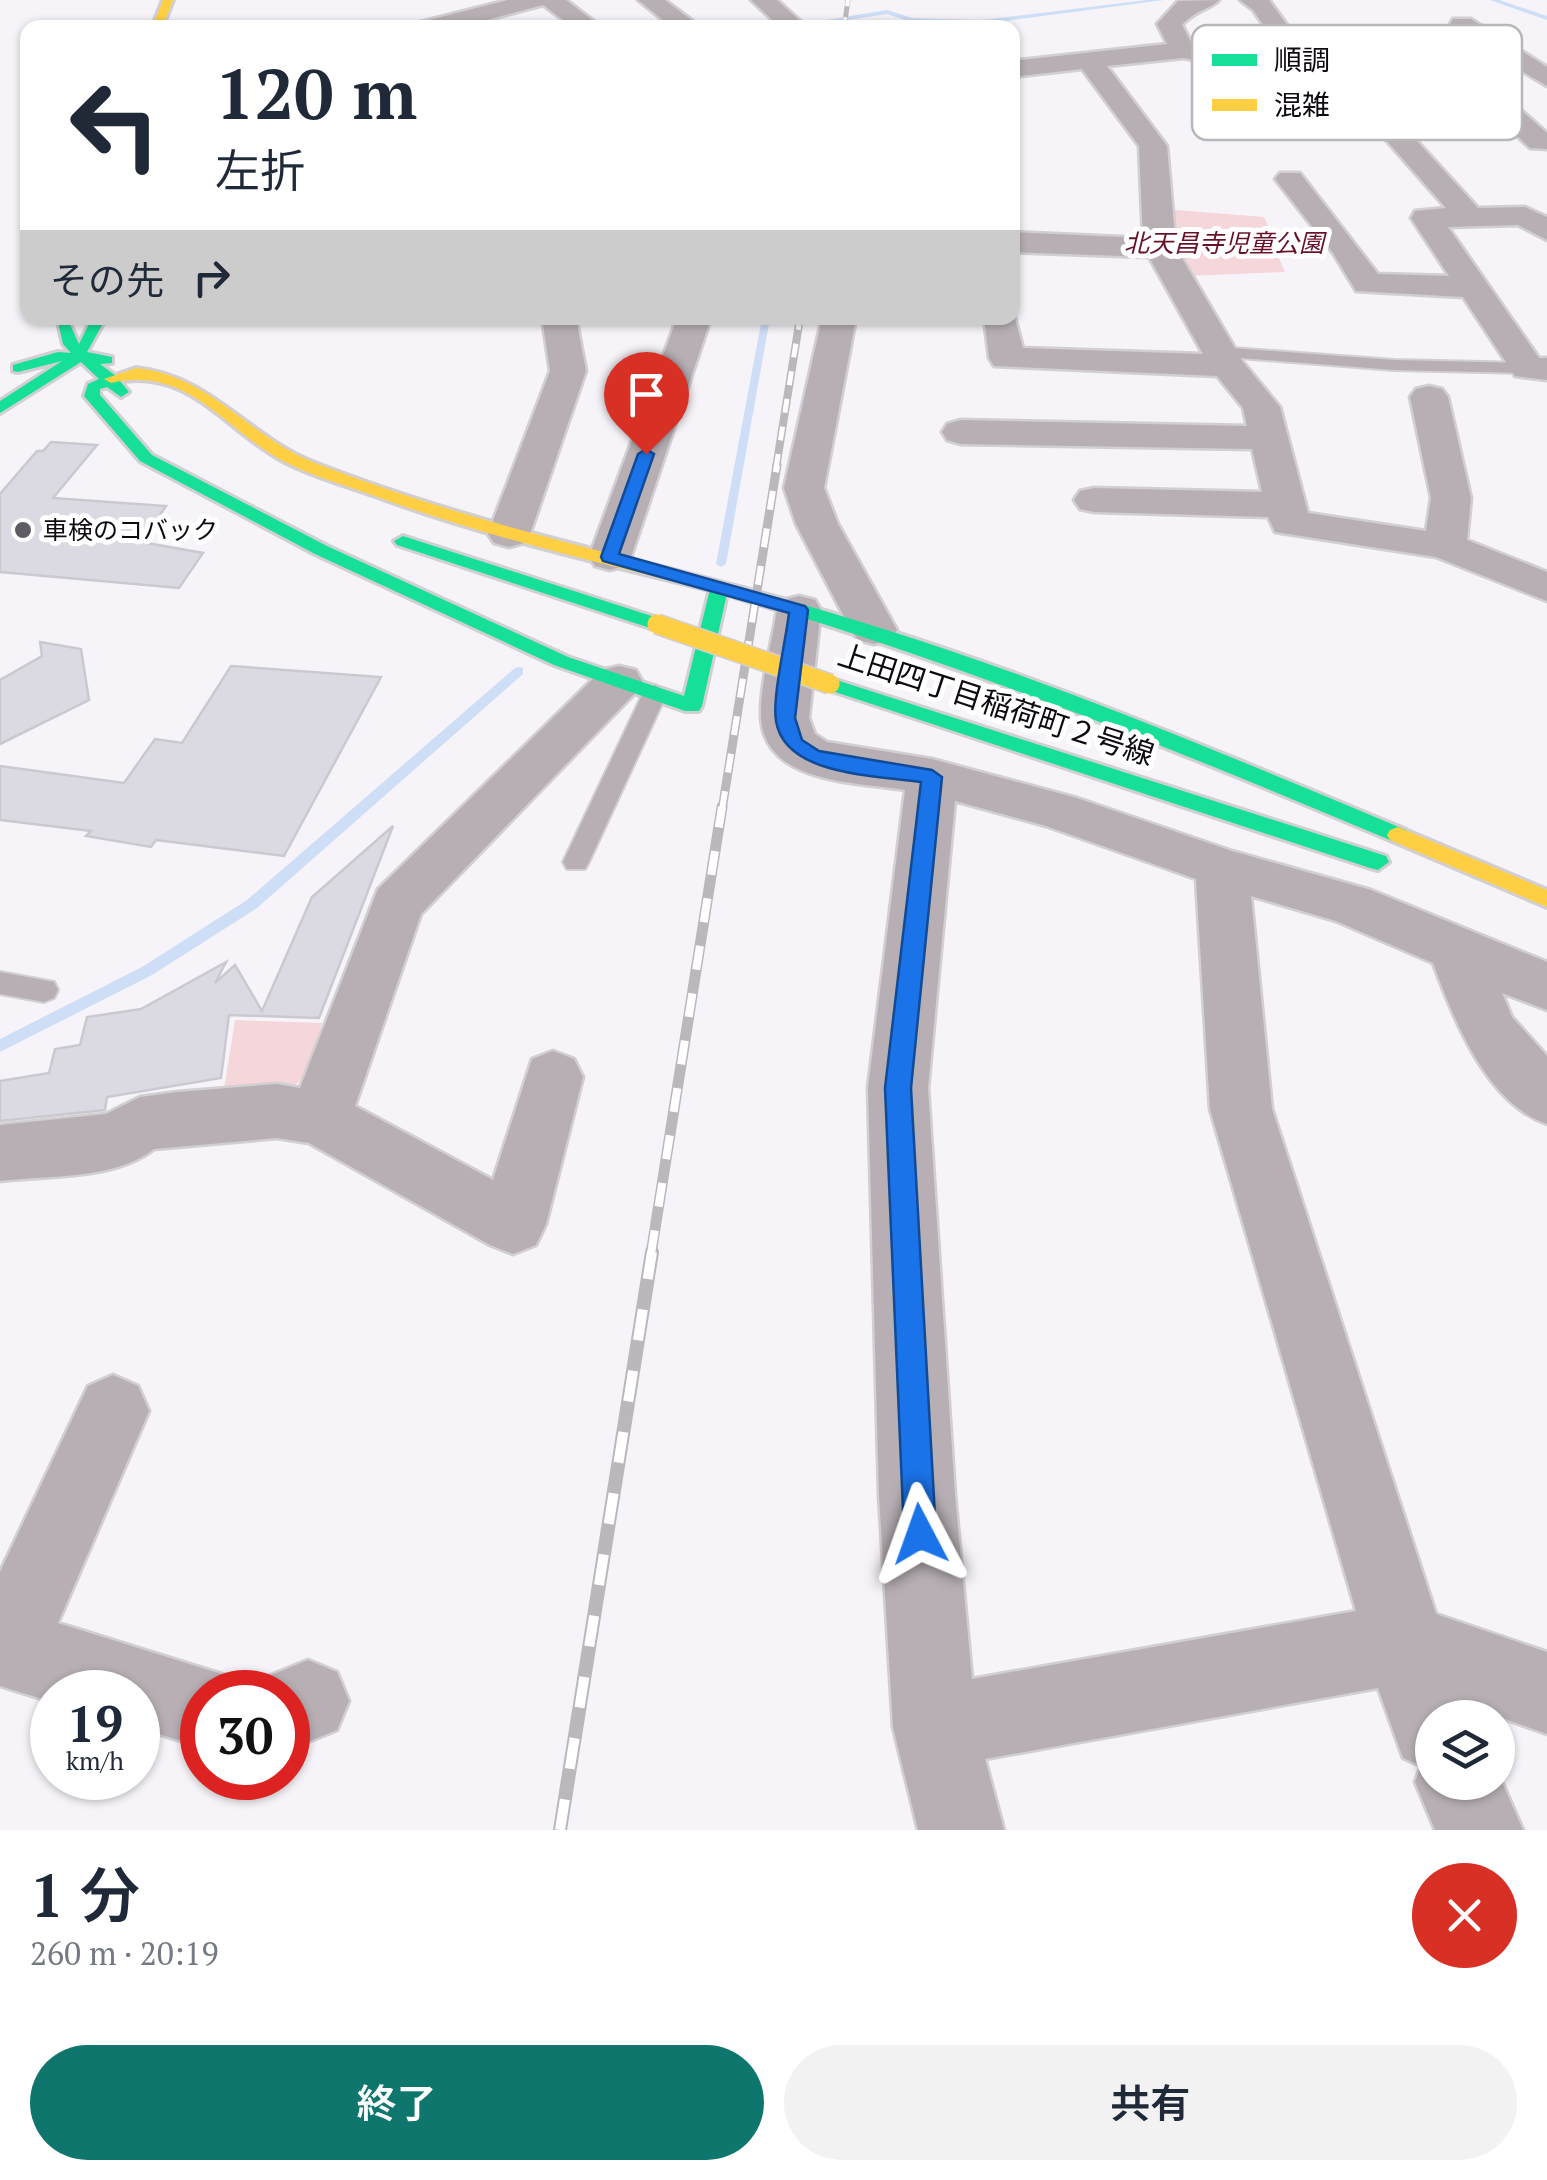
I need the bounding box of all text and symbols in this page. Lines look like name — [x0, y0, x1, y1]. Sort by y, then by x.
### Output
legend — [1192, 25, 1522, 140]
text: 順調 — [1274, 41, 1330, 78]
text: 120 m — [215, 46, 417, 139]
icon: left — [50, 60, 180, 190]
text: 混雑 — [1274, 86, 1330, 123]
text: 左折 — [215, 140, 305, 200]
park label: 北天昌寺児童公園 — [1124, 226, 1327, 259]
icon: right — [184, 250, 239, 305]
text: その先 — [50, 255, 164, 305]
pin — [604, 352, 689, 455]
icon: arrive — [619, 367, 674, 422]
place label: 車検のコバック — [43, 513, 218, 546]
marker: 車検のコバック — [12, 519, 34, 541]
street label: 上田四丁目稲荷町２号線 — [833, 634, 1159, 774]
position arrow — [868, 1482, 972, 1586]
speed limit sign: 30 — [180, 1670, 310, 1800]
text: 19 — [67, 1690, 123, 1756]
map controls — [1415, 1700, 1515, 1800]
button: layers — [1415, 1700, 1515, 1800]
text: km/h — [66, 1744, 124, 1777]
text: 1 分 — [30, 1855, 140, 1934]
button: close — [1412, 1863, 1517, 1968]
text: 260 m · 20:19 — [30, 1932, 218, 1974]
button: 終了 — [30, 2045, 764, 2160]
button: 共有 — [784, 2045, 1517, 2160]

